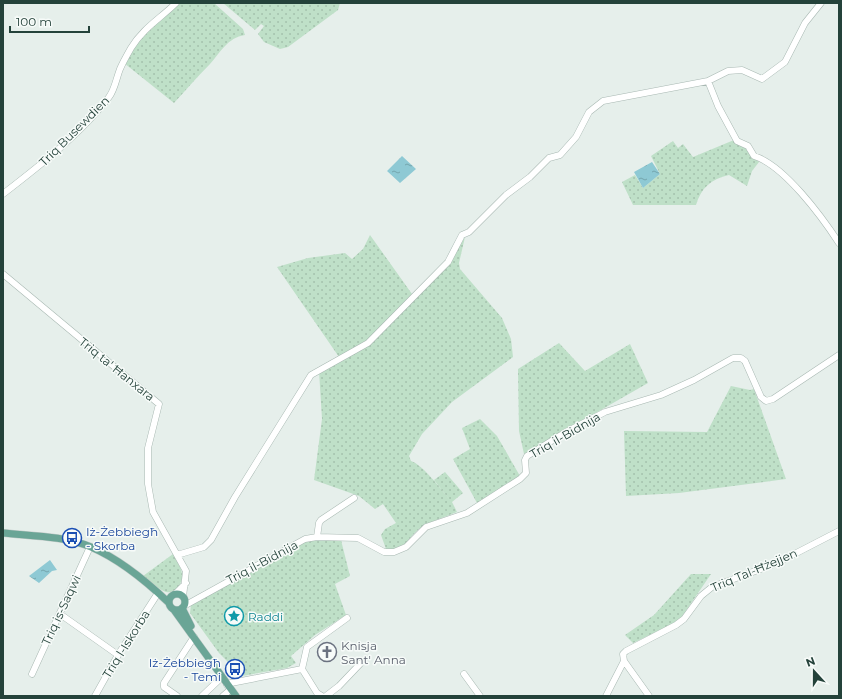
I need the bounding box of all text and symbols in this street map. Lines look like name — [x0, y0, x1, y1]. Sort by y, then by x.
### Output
scale bar — [10, 8, 89, 34]
text: 100 m — [16, 14, 52, 29]
street label: Triq Busewdien — [36, 93, 112, 169]
street label: Triq ta' Ħanxara — [76, 334, 158, 404]
street label: Triq il-Bidnija — [527, 409, 603, 461]
place label: Iż-Żebbiegħ - Skorba — [86, 524, 158, 553]
bus stop icon: Iż-Żebbiegħ - Skorba — [61, 527, 83, 549]
street label: Triq il-Bidnija — [224, 537, 300, 587]
street label: Triq Tal-Ħżejjen — [709, 545, 799, 595]
street label: Triq is-Saqwi — [38, 572, 84, 648]
place icon: Raddi — [223, 605, 245, 627]
street label: Triq l-Iskorba — [99, 607, 153, 681]
place label: Raddi — [248, 609, 283, 624]
place label: Knisja Sant' Anna — [341, 638, 406, 667]
church icon: Knisja Sant' Anna — [316, 641, 338, 663]
north arrow — [794, 651, 834, 691]
text: N — [804, 654, 817, 670]
place label: Iż-Żebbiegħ - Temi — [149, 655, 221, 684]
bus stop icon: Iż-Żebbiegħ - Temi — [224, 658, 246, 680]

